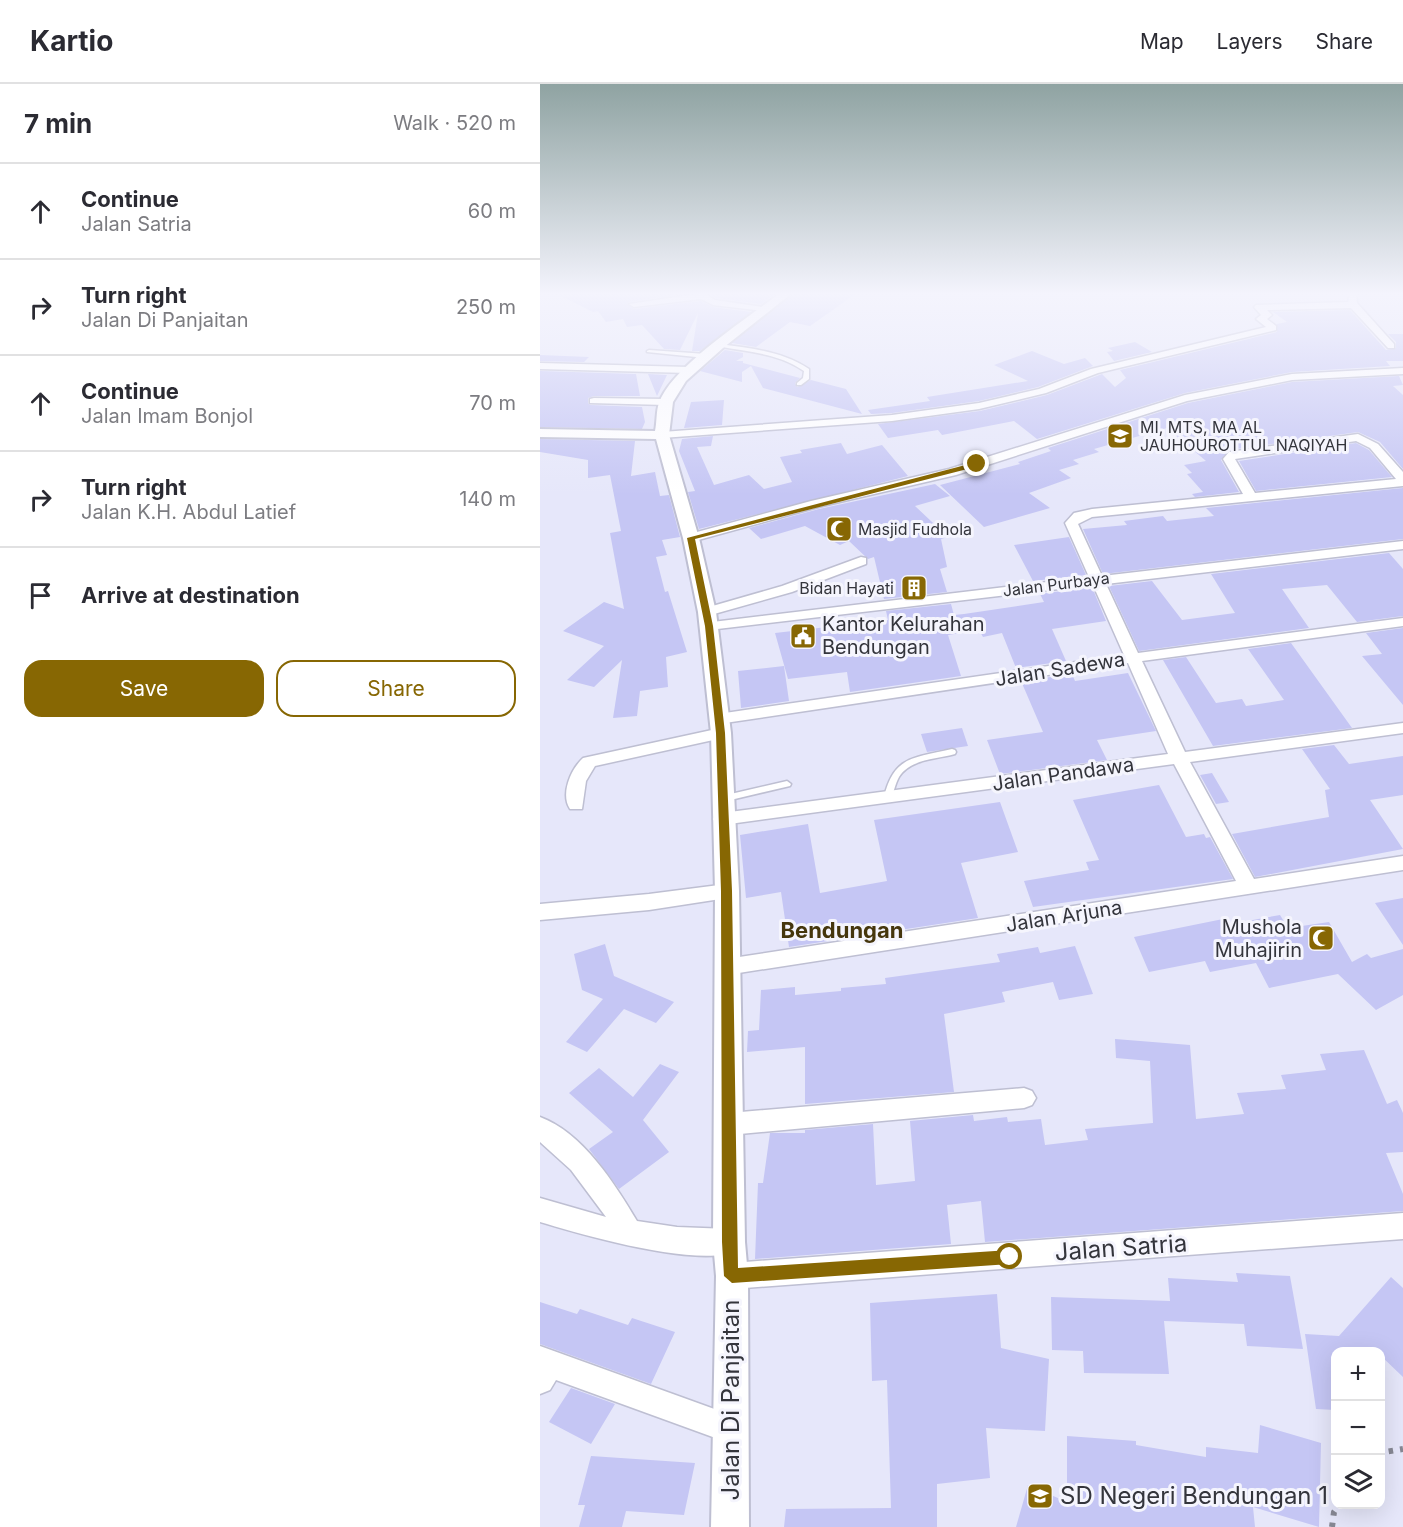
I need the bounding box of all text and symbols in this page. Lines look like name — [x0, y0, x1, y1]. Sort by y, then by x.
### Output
text: Kartio — [30, 24, 113, 58]
text: Map — [1140, 29, 1184, 54]
text: Layers — [1217, 29, 1283, 54]
text: Share — [1316, 29, 1373, 54]
text: 7 min — [24, 108, 92, 139]
text: Walk · 520 m — [393, 111, 516, 135]
text: Continue — [81, 186, 179, 212]
icon: ahead — [24, 195, 57, 228]
text: 60 m — [468, 199, 516, 223]
text: Jalan Satria — [81, 212, 192, 236]
text: Turn right — [81, 282, 187, 308]
icon: right — [24, 291, 57, 324]
text: 250 m — [456, 295, 516, 319]
text: Jalan Di Panjaitan — [81, 308, 249, 332]
text: Continue — [81, 378, 179, 404]
icon: ahead — [24, 387, 57, 420]
text: 70 m — [469, 391, 516, 415]
text: Jalan Imam Bonjol — [81, 404, 253, 428]
place label: MI, MTS, MA AL JAUHOUROTTUL NAQIYAH — [1140, 417, 1347, 455]
school or university icon: MI, MTS, MA AL JAUHOUROTTUL NAQIYAH — [1105, 421, 1135, 451]
route end — [963, 450, 989, 476]
text: Turn right — [81, 474, 187, 500]
icon: right — [24, 483, 57, 516]
text: 140 m — [459, 487, 516, 511]
text: Jalan K.H. Abdul Latief — [81, 500, 296, 524]
mosque icon: Masjid Fudhola — [824, 514, 854, 544]
place label: Masjid Fudhola — [858, 519, 972, 539]
street label: Jalan Purbaya — [1001, 568, 1111, 600]
building icon: Bidan Hayati — [899, 573, 929, 603]
place label: Bidan Hayati — [799, 578, 894, 598]
icon: arrive — [24, 579, 57, 612]
text: Arrive at destination — [81, 582, 300, 608]
place label: Kantor Kelurahan Bendungan — [822, 612, 985, 659]
public building icon: Kantor Kelurahan Bendungan — [788, 621, 818, 651]
street label: Jalan Sadewa — [993, 647, 1127, 691]
button: Save — [24, 660, 264, 717]
button: Share — [276, 660, 516, 717]
street label: Jalan Pandawa — [990, 752, 1136, 796]
street label: Jalan Arjuna — [1004, 895, 1124, 937]
place label: Mushola Muhajirin — [1215, 915, 1302, 962]
district label: Bendungan — [781, 917, 904, 943]
mosque icon: Mushola Muhajirin — [1306, 923, 1336, 953]
street label: Jalan Satria — [1054, 1228, 1188, 1267]
route start — [996, 1243, 1022, 1269]
street label: Jalan Di Panjaitan — [716, 1300, 745, 1501]
map controls — [1331, 1347, 1385, 1509]
button: + — [1331, 1347, 1385, 1401]
button: − — [1331, 1401, 1385, 1455]
button: layers — [1331, 1455, 1385, 1509]
school or university icon: SD Negeri Bendungan 1 — [1025, 1481, 1055, 1511]
place label: SD Negeri Bendungan 1 — [1060, 1481, 1328, 1510]

